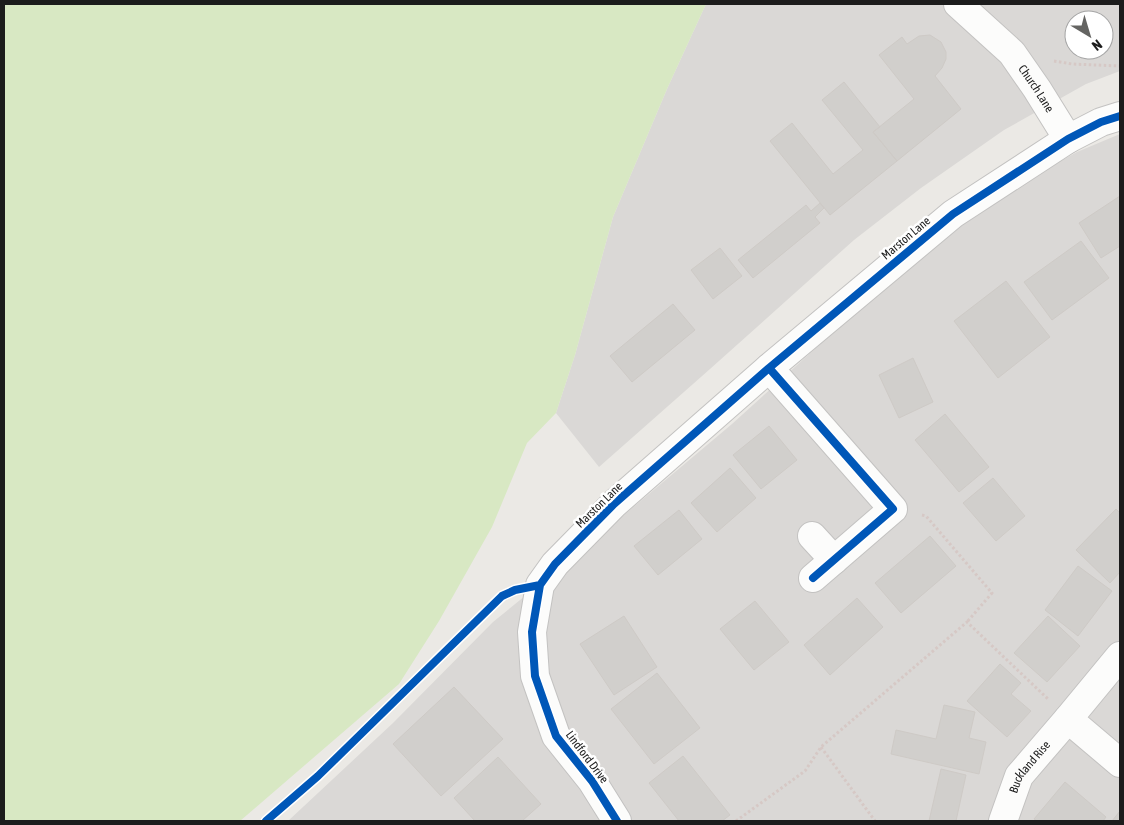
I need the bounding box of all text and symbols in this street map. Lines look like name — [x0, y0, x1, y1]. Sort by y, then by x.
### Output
north arrow — [1064, 10, 1114, 60]
text: N — [1089, 36, 1105, 54]
street label: Church Lane — [1015, 62, 1057, 115]
street label: Marston Lane — [879, 214, 933, 262]
street label: Marston Lane — [573, 479, 625, 531]
street label: Lindford Drive — [563, 728, 611, 786]
street label: Buckland Rise — [1007, 738, 1053, 795]

